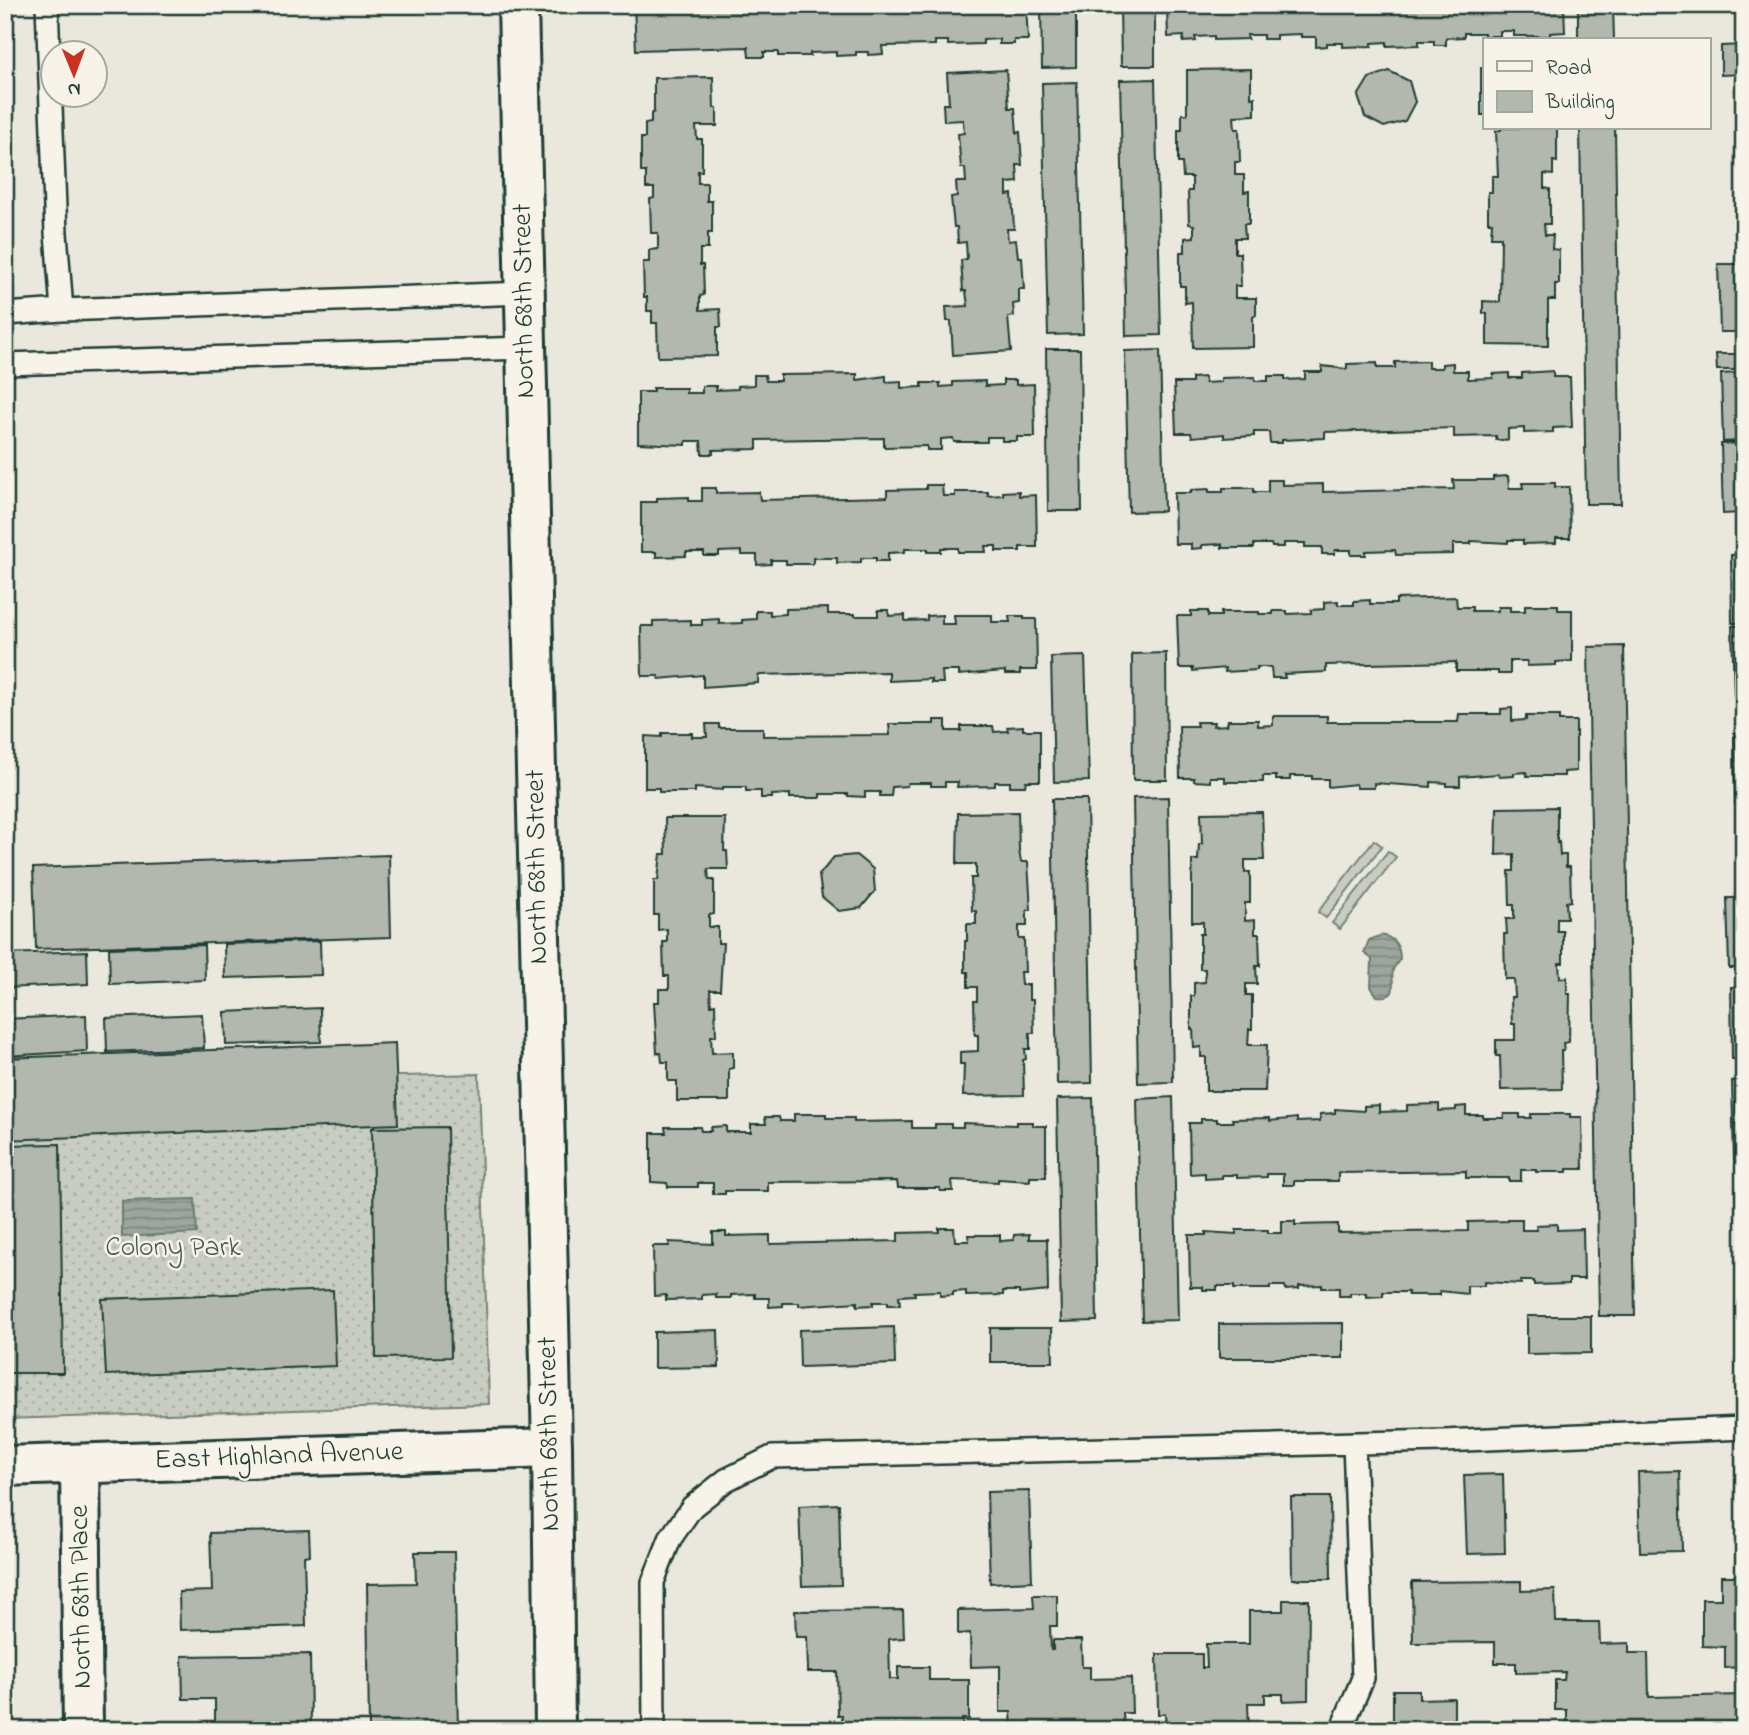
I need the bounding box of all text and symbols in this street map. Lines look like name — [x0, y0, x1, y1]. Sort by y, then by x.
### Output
north arrow — [38, 38, 108, 108]
legend — [1483, 38, 1710, 130]
text: Road — [1546, 54, 1592, 84]
text: N — [67, 75, 81, 102]
text: Building — [1545, 88, 1615, 120]
street label: North 68th Street — [503, 203, 547, 399]
street label: North 68th Street — [516, 769, 560, 965]
park label: Colony Park — [105, 1228, 241, 1269]
street label: North 68th Street — [528, 1336, 572, 1532]
street label: East Highland Avenue — [154, 1432, 405, 1482]
street label: North 68th Place — [60, 1504, 104, 1689]

